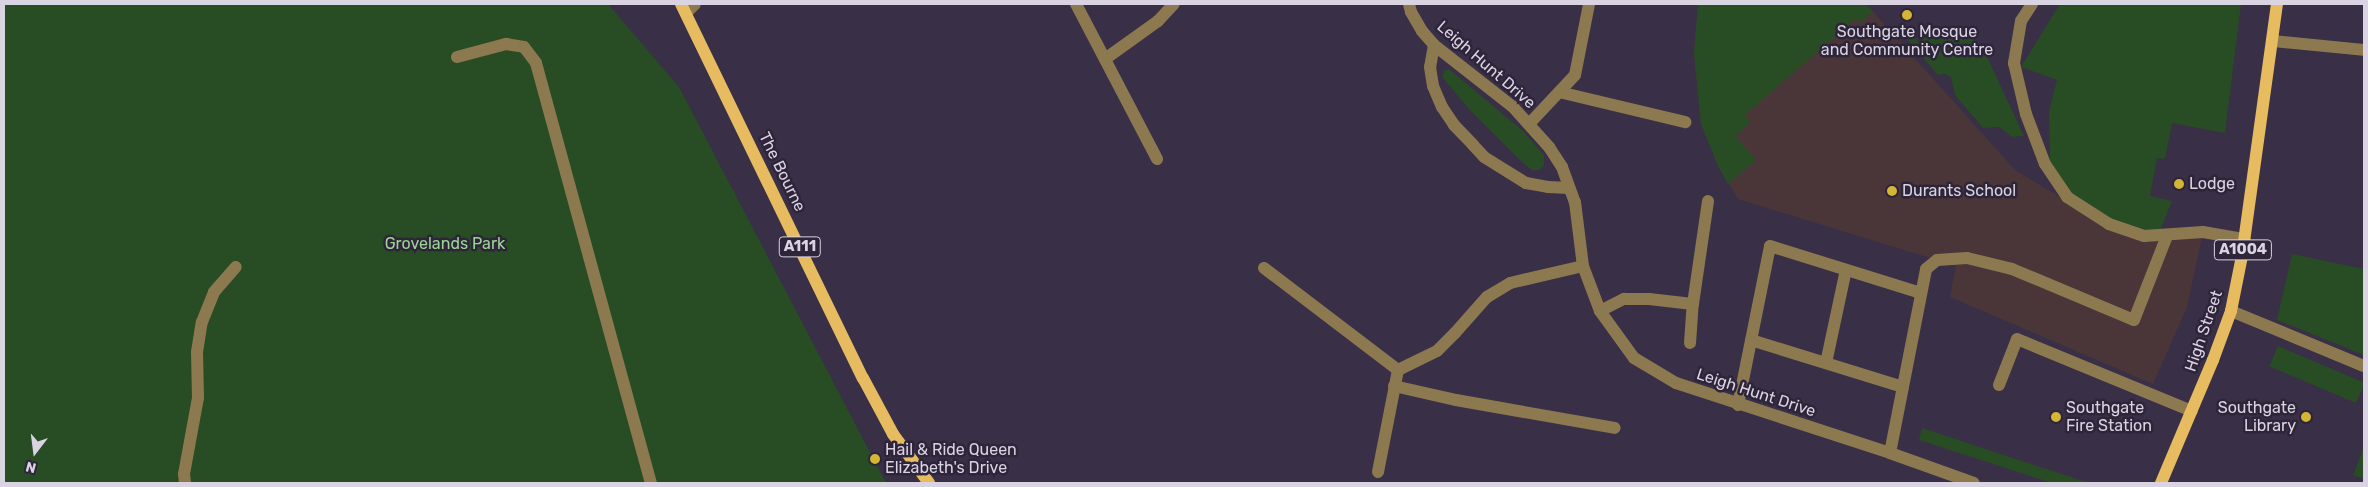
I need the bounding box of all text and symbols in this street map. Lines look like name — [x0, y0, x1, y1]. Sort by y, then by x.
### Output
marker: Southgate Mosque and Community Centre — [1901, 9, 1913, 21]
street label: Leigh Hunt Drive — [1433, 17, 1539, 113]
place label: Southgate Mosque and Community Centre — [1821, 22, 1993, 60]
street label: The Bourne — [755, 129, 809, 215]
place label: Lodge — [2189, 174, 2235, 194]
marker: Lodge — [2173, 178, 2185, 190]
place label: Durants School — [1902, 181, 2016, 201]
marker: Durants School — [1886, 185, 1898, 197]
park label: Grovelands Park — [385, 234, 505, 254]
road number: A111 — [779, 234, 821, 260]
road number: A1004 — [2213, 238, 2273, 262]
street label: High Street — [2181, 288, 2227, 374]
street label: Leigh Hunt Drive — [1694, 365, 1818, 421]
place label: Southgate Fire Station — [2066, 398, 2152, 436]
place label: Southgate Library — [2218, 398, 2296, 436]
marker: Southgate Fire Station — [2050, 411, 2062, 423]
marker: Southgate Library — [2300, 411, 2312, 423]
north arrow — [10, 427, 60, 477]
place label: Hail & Ride Queen Elizabeth's Drive — [885, 440, 1017, 478]
marker: Hail & Ride Queen Elizabeth's Drive — [869, 453, 881, 465]
text: N — [24, 457, 38, 476]

